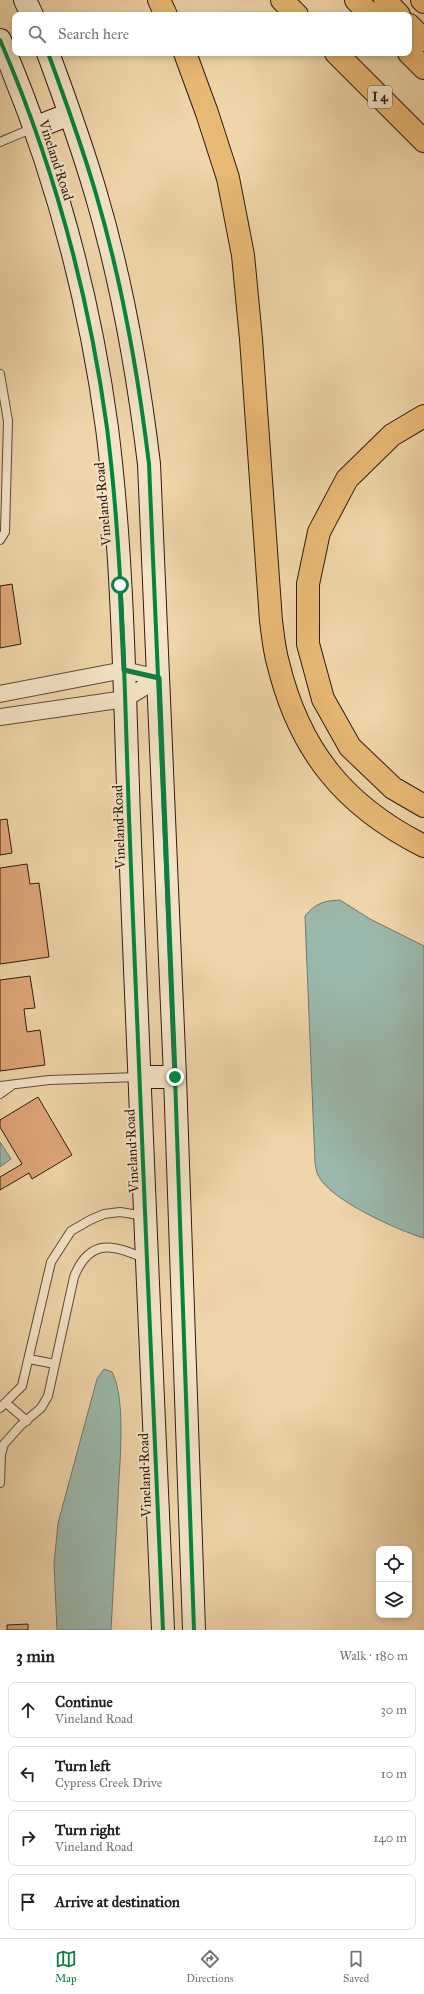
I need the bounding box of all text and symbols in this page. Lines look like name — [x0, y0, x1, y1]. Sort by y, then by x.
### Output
search box — [12, 12, 412, 56]
icon: search — [26, 23, 48, 45]
text: Search here — [58, 25, 129, 43]
road number: I 4 — [368, 86, 392, 108]
street label: Vineland Road — [35, 116, 77, 203]
street label: Vineland Road — [91, 461, 115, 548]
route start — [111, 576, 129, 594]
street label: Vineland Road — [109, 785, 129, 870]
route end — [166, 1068, 184, 1086]
street label: Vineland Road — [121, 1109, 143, 1194]
street label: Vineland Road — [135, 1433, 155, 1518]
map controls — [376, 1546, 412, 1618]
button: locate — [376, 1546, 412, 1582]
button: layers — [376, 1582, 412, 1618]
text: 3 min — [16, 1646, 55, 1667]
text: Walk · 180 m — [339, 1648, 408, 1664]
text: Continue — [55, 1693, 113, 1711]
icon: ahead — [17, 1699, 39, 1721]
text: 30 m — [381, 1702, 407, 1718]
text: Vineland Road — [55, 1711, 133, 1727]
text: Turn left — [55, 1757, 111, 1775]
icon: left — [17, 1763, 39, 1785]
text: 10 m — [381, 1766, 407, 1782]
text: Cypress Creek Drive — [55, 1775, 162, 1791]
text: Turn right — [55, 1821, 120, 1839]
icon: right — [17, 1827, 39, 1849]
text: 140 m — [373, 1830, 407, 1846]
text: Vineland Road — [55, 1839, 133, 1855]
icon: arrive — [17, 1891, 39, 1913]
text: Arrive at destination — [55, 1893, 180, 1911]
tab: Map — [55, 1948, 77, 1985]
tab: Directions — [186, 1948, 234, 1985]
tab: Saved — [343, 1948, 369, 1985]

